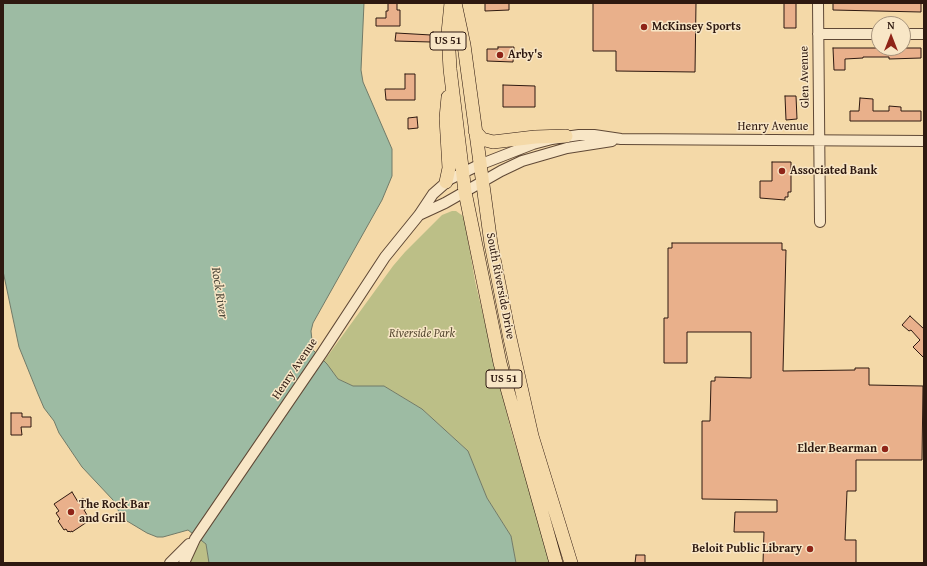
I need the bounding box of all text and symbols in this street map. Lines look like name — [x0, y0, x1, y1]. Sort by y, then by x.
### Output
north arrow — [871, 16, 911, 56]
text: N — [887, 17, 895, 33]
place label: McKinsey Sports — [652, 20, 741, 34]
marker: McKinsey Sports — [639, 22, 649, 32]
road number: US 51 — [430, 32, 466, 50]
street label: Glen Avenue — [797, 46, 813, 108]
place label: Arby's — [508, 48, 542, 62]
marker: Arby's — [495, 50, 505, 60]
street label: Henry Avenue — [738, 120, 808, 134]
place label: Associated Bank — [790, 164, 877, 178]
marker: Associated Bank — [777, 166, 787, 176]
street label: South Riverside Drive — [483, 231, 517, 341]
water label: Rock River — [207, 266, 231, 320]
park label: Riverside Park — [389, 327, 455, 341]
street label: Henry Avenue — [269, 336, 321, 402]
road number: US 51 — [486, 370, 522, 388]
place label: Elder Bearman — [797, 442, 877, 456]
marker: Elder Bearman — [880, 444, 890, 454]
place label: The Rock Bar and Grill — [79, 498, 149, 526]
marker: The Rock Bar and Grill — [66, 507, 76, 517]
place label: Beloit Public Library — [692, 542, 802, 556]
marker: Beloit Public Library — [805, 544, 815, 554]

